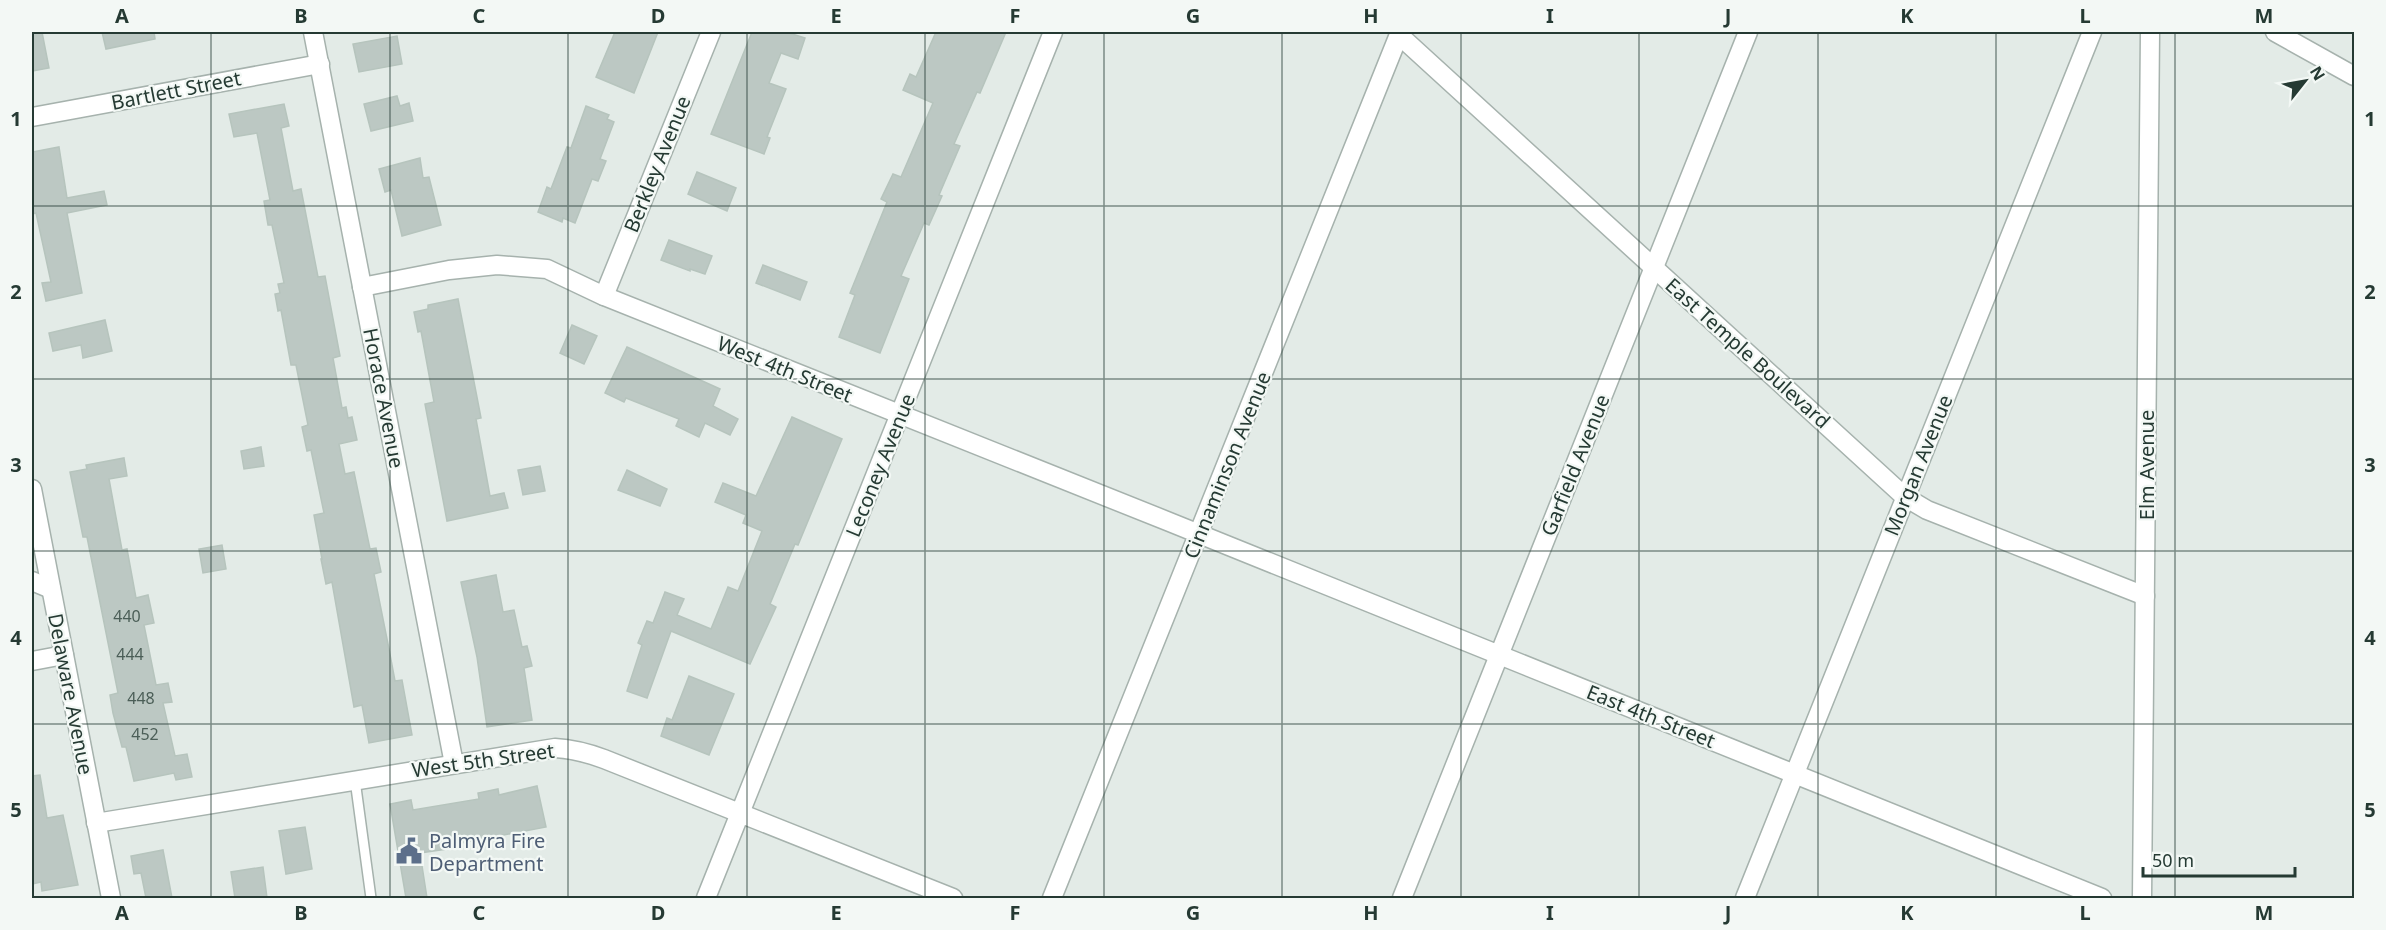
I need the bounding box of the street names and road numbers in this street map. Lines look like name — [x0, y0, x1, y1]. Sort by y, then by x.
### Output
street label: Bartlett Street — [109, 64, 243, 116]
street label: Berkley Avenue — [617, 92, 697, 236]
street label: East Temple Boulevard — [1660, 272, 1836, 434]
street label: Horace Avenue — [357, 326, 411, 470]
street label: West 4th Street — [713, 330, 857, 408]
street label: Cinnaminson Avenue — [1177, 367, 1277, 563]
street label: Leconey Avenue — [839, 389, 921, 541]
street label: Garfield Avenue — [1534, 390, 1616, 540]
street label: Morgan Avenue — [1877, 391, 1959, 539]
street label: Elm Avenue — [2133, 410, 2160, 520]
street label: Delaware Avenue — [42, 611, 100, 777]
street label: East 4th Street — [1583, 678, 1719, 754]
street label: West 5th Street — [410, 737, 556, 783]

